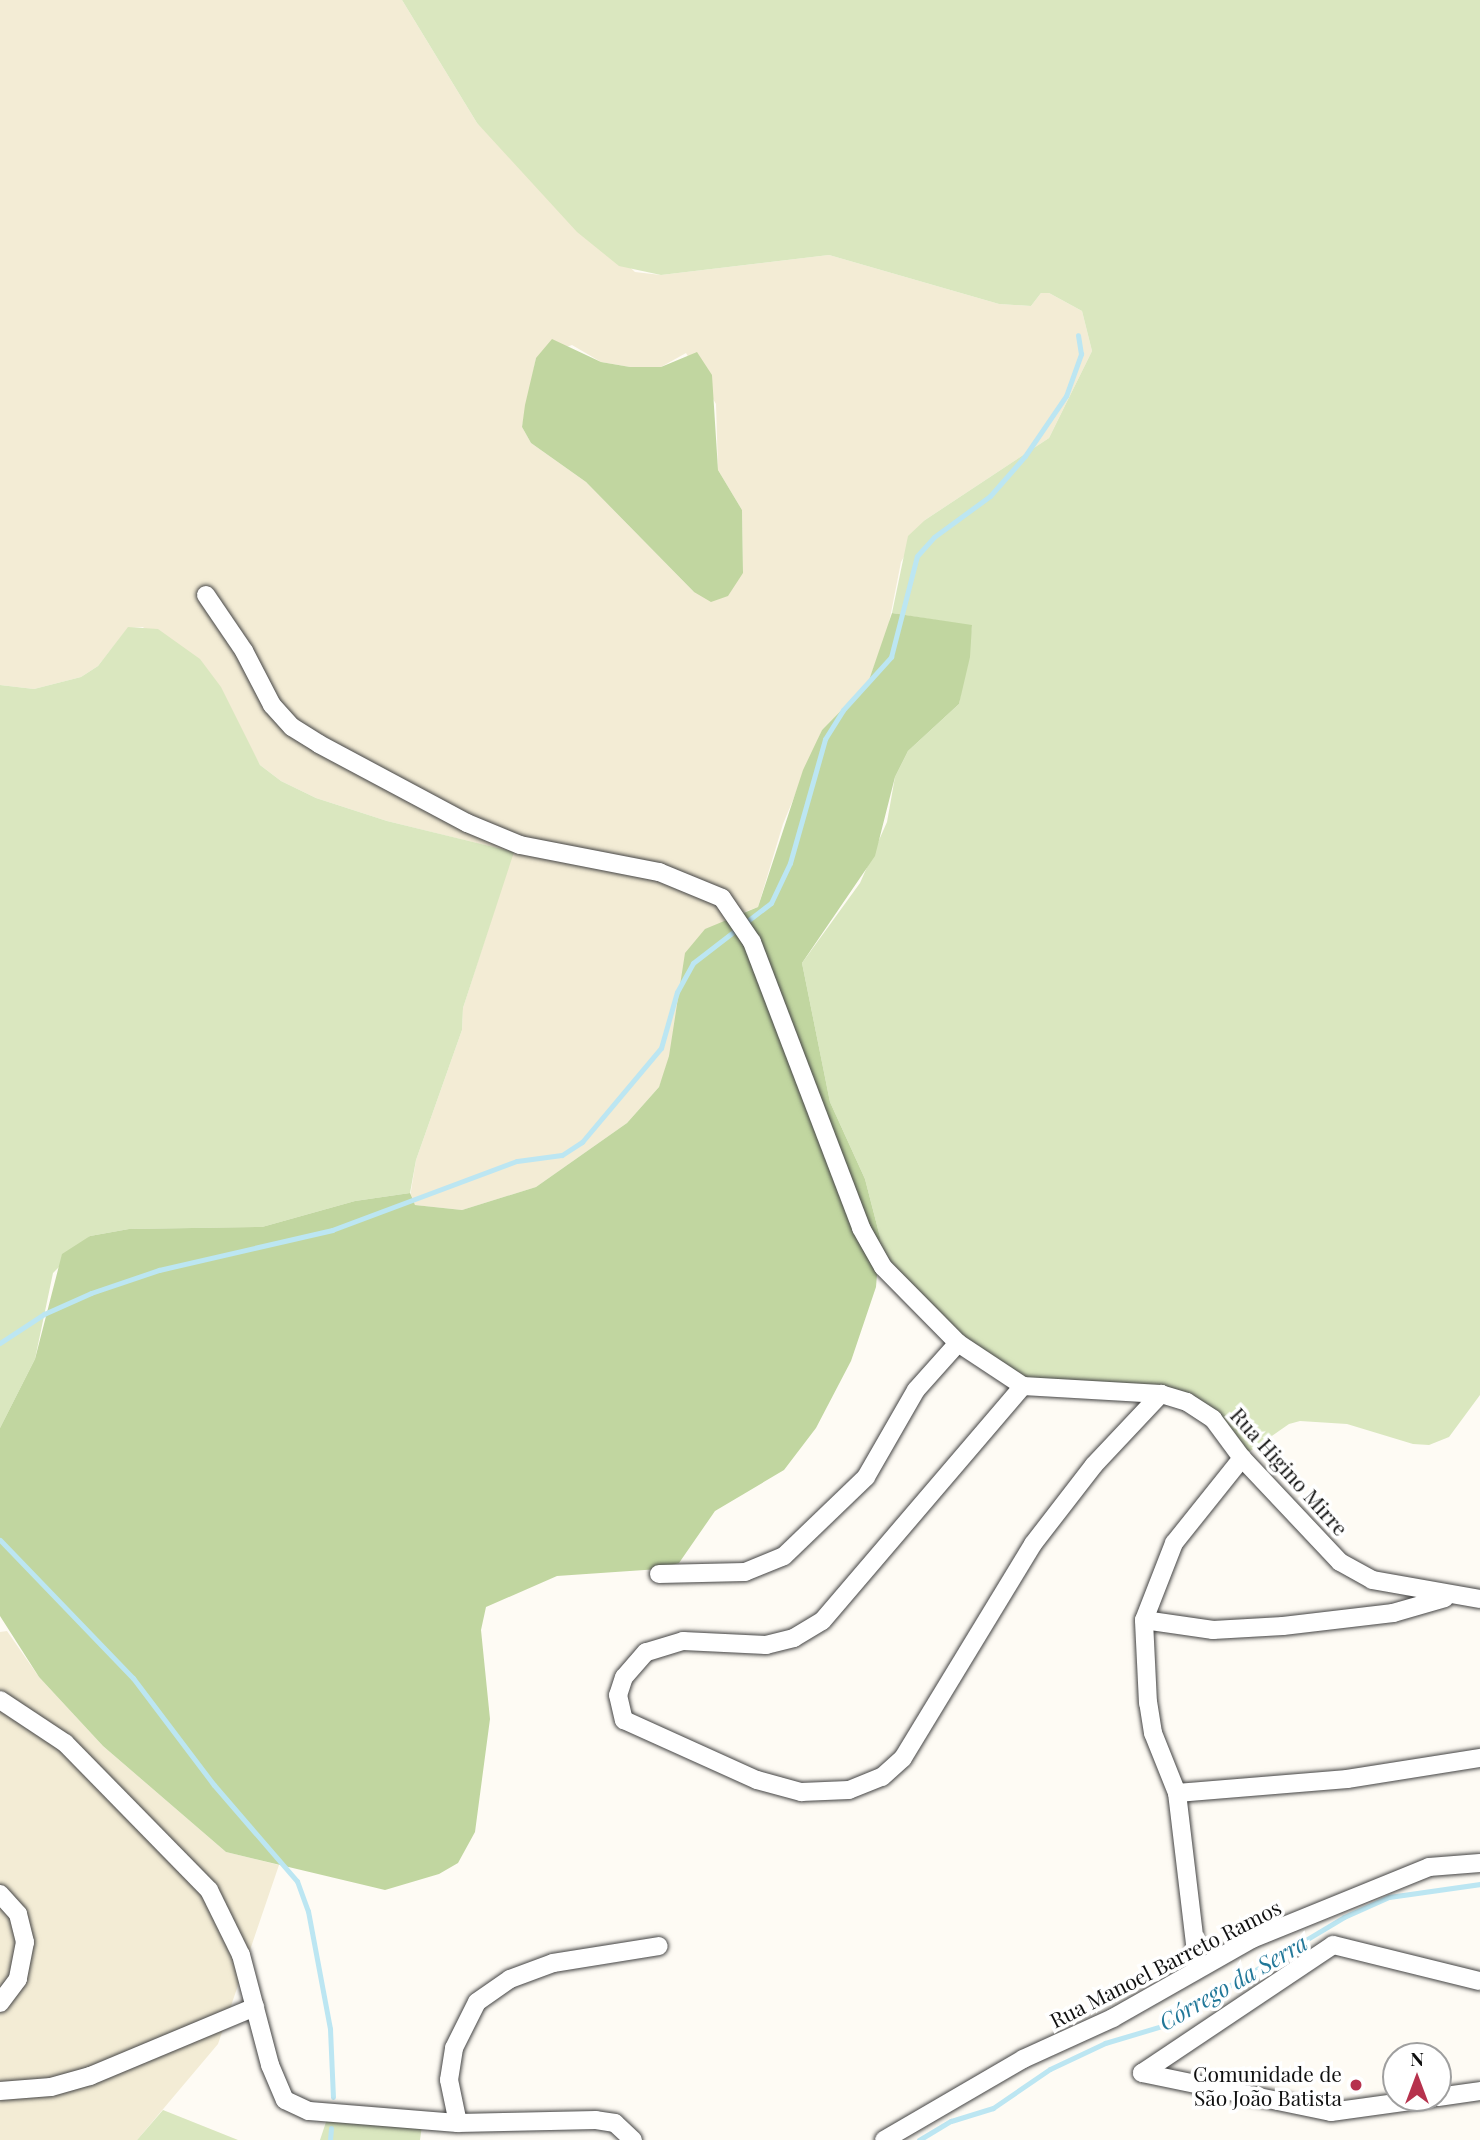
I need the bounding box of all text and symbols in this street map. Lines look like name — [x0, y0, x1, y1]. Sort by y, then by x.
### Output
street label: Rua Higino Mirre — [1226, 1402, 1354, 1540]
street label: Rua Manoel Barreto Ramos — [1045, 1894, 1285, 2032]
water label: Córrego da Serra — [1154, 1928, 1312, 2036]
north arrow — [1382, 2042, 1452, 2112]
text: N — [1410, 2045, 1424, 2071]
place label: Comunidade de São João Batista — [1193, 2060, 1342, 2110]
marker: Comunidade de São João Batista — [1348, 2077, 1364, 2093]

